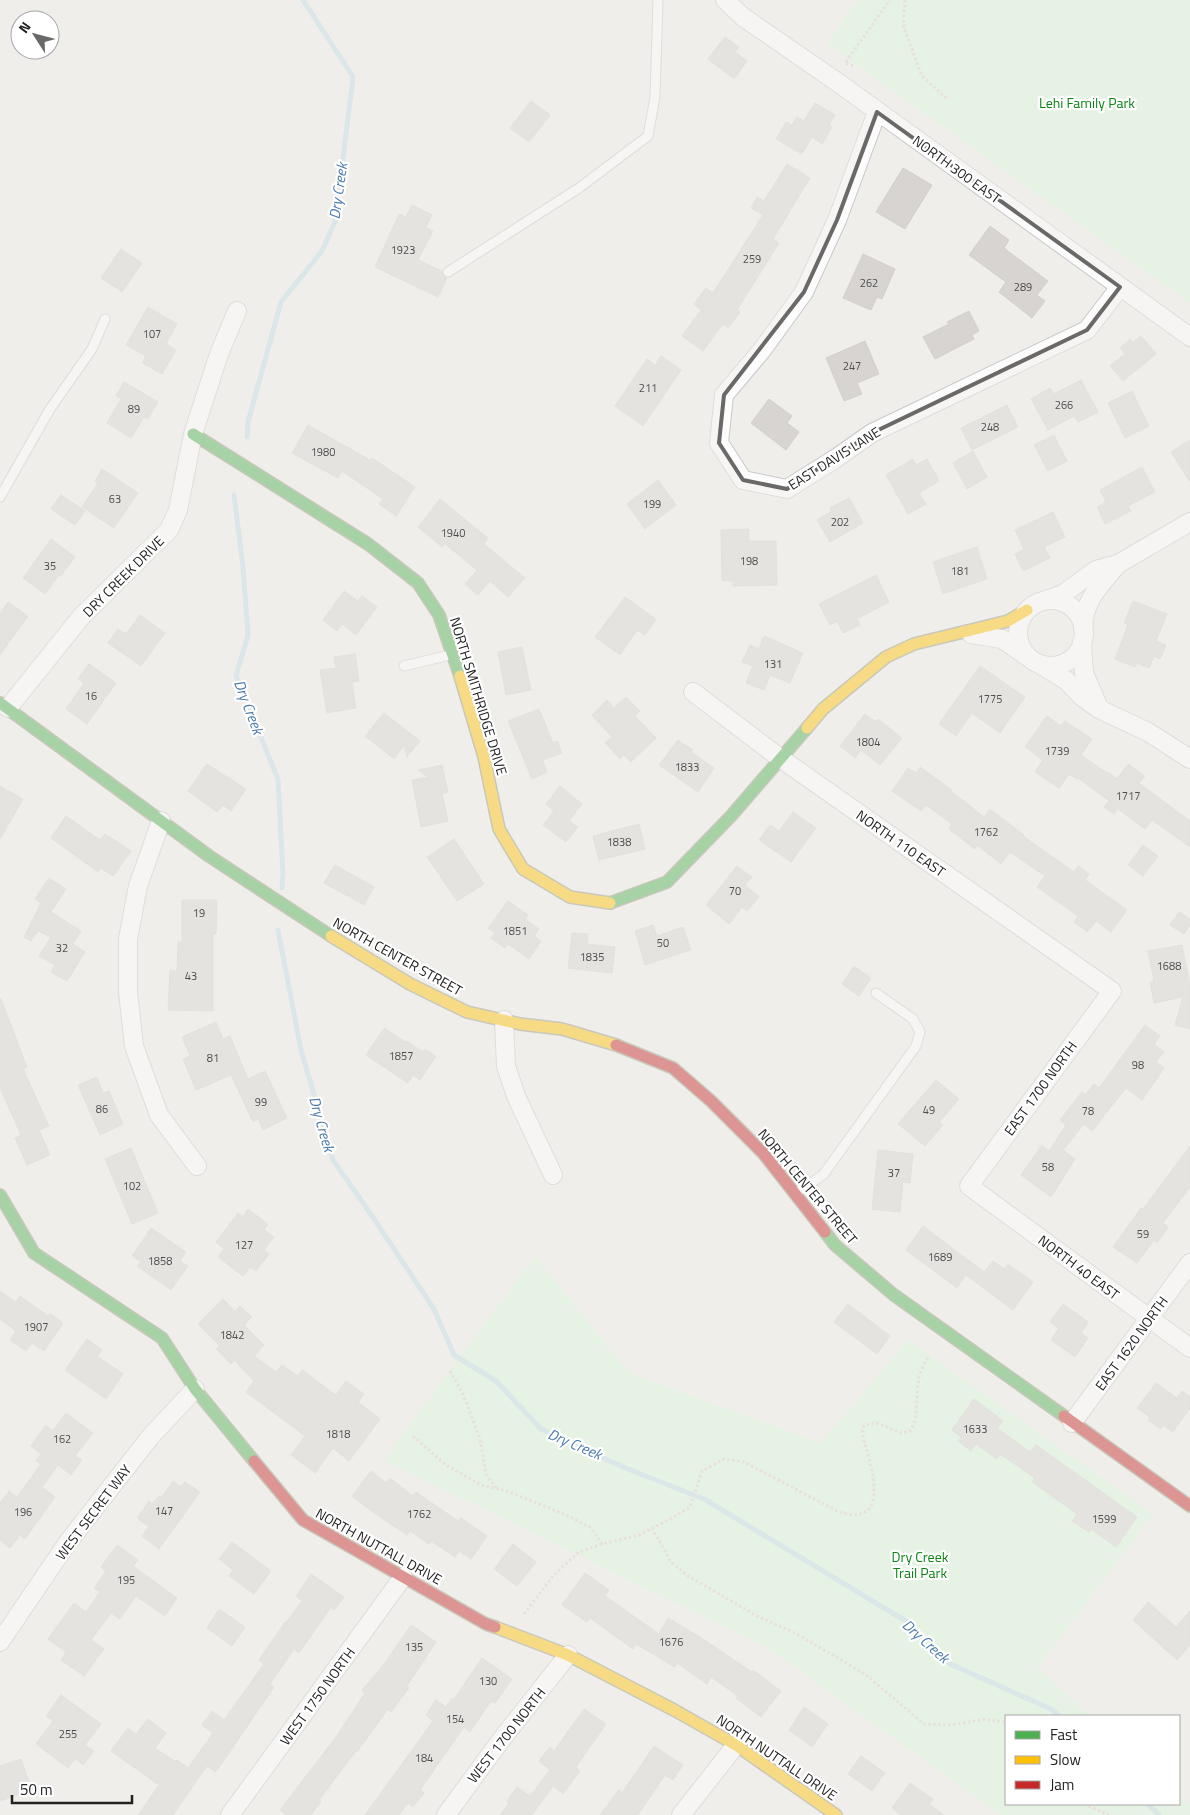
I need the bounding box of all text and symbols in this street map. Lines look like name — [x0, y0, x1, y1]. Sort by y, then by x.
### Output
north arrow — [10, 10, 60, 60]
text: N — [13, 17, 35, 37]
park label: Lehi Family Park — [1039, 92, 1135, 113]
street label: NORTH 300 EAST — [909, 130, 1006, 209]
water label: Dry Creek — [323, 159, 354, 221]
house number: 1923 — [391, 242, 415, 258]
house number: 259 — [743, 251, 761, 267]
house number: 262 — [860, 275, 878, 291]
house number: 289 — [1014, 279, 1032, 295]
house number: 107 — [143, 326, 161, 342]
house number: 247 — [843, 358, 861, 374]
house number: 211 — [639, 380, 657, 396]
house number: 266 — [1055, 397, 1073, 413]
house number: 89 — [128, 401, 140, 417]
house number: 248 — [981, 419, 999, 435]
street label: EAST DAVIS LANE — [784, 421, 884, 495]
house number: 1980 — [311, 444, 335, 460]
house number: 63 — [109, 491, 121, 507]
house number: 199 — [643, 496, 661, 512]
house number: 202 — [831, 514, 849, 530]
house number: 1940 — [441, 525, 465, 541]
street label: DRY CREEK DRIVE — [77, 530, 169, 622]
house number: 198 — [740, 553, 758, 569]
house number: 35 — [44, 558, 56, 574]
house number: 181 — [951, 563, 969, 579]
street label: NORTH SMITHRIDGE DRIVE — [445, 614, 513, 778]
house number: 131 — [764, 656, 782, 672]
water label: Dry Creek — [228, 676, 271, 740]
house number: 16 — [85, 688, 97, 704]
house number: 1775 — [978, 691, 1002, 707]
house number: 1804 — [856, 734, 880, 750]
house number: 1739 — [1045, 743, 1069, 759]
house number: 1833 — [675, 759, 699, 775]
house number: 1717 — [1116, 788, 1140, 804]
street label: NORTH 110 EAST — [852, 804, 950, 882]
house number: 1762 — [974, 824, 998, 840]
house number: 1838 — [607, 834, 631, 850]
house number: 70 — [729, 883, 741, 899]
house number: 19 — [193, 905, 205, 921]
street label: NORTH CENTER STREET — [329, 912, 467, 1001]
house number: 1851 — [503, 923, 527, 939]
house number: 50 — [657, 935, 669, 951]
house number: 32 — [56, 940, 68, 956]
house number: 1835 — [580, 949, 604, 965]
house number: 1688 — [1157, 958, 1181, 974]
house number: 43 — [185, 968, 197, 984]
street label: EAST 1700 NORTH — [998, 1036, 1082, 1140]
house number: 1857 — [389, 1048, 413, 1064]
house number: 81 — [207, 1050, 219, 1066]
house number: 98 — [1132, 1057, 1144, 1073]
house number: 99 — [255, 1094, 267, 1110]
water label: Dry Creek — [303, 1094, 341, 1157]
house number: 86 — [96, 1101, 108, 1117]
house number: 49 — [923, 1102, 935, 1118]
house number: 78 — [1082, 1103, 1094, 1119]
street label: NORTH CENTER STREET — [753, 1124, 863, 1249]
house number: 58 — [1042, 1159, 1054, 1175]
house number: 37 — [888, 1165, 900, 1181]
house number: 102 — [123, 1178, 141, 1194]
house number: 59 — [1137, 1226, 1149, 1242]
street label: NORTH 40 EAST — [1034, 1229, 1124, 1305]
house number: 127 — [235, 1237, 253, 1253]
house number: 1689 — [928, 1249, 952, 1265]
house number: 1858 — [148, 1253, 172, 1269]
street label: EAST 1620 NORTH — [1089, 1291, 1173, 1395]
house number: 1907 — [24, 1319, 48, 1335]
house number: 1842 — [220, 1327, 244, 1343]
house number: 1633 — [963, 1421, 987, 1437]
water label: Dry Creek — [544, 1422, 608, 1467]
house number: 1818 — [326, 1426, 350, 1442]
house number: 162 — [53, 1431, 71, 1447]
street label: WEST SECRET WAY — [50, 1459, 136, 1564]
house number: 147 — [155, 1503, 173, 1519]
street label: NORTH NUTTALL DRIVE — [312, 1503, 446, 1590]
house number: 196 — [14, 1504, 32, 1520]
house number: 1762 — [407, 1506, 431, 1522]
house number: 1599 — [1092, 1511, 1116, 1527]
park label: Dry Creek Trail Park — [892, 1546, 949, 1583]
house number: 195 — [117, 1572, 135, 1588]
water label: Dry Creek — [897, 1614, 956, 1670]
house number: 1676 — [659, 1634, 683, 1650]
house number: 135 — [405, 1639, 423, 1655]
street label: WEST 1750 NORTH — [274, 1643, 360, 1749]
house number: 130 — [479, 1673, 497, 1689]
street label: WEST 1700 NORTH — [462, 1683, 550, 1787]
street label: NORTH NUTTALL DRIVE — [712, 1709, 842, 1805]
house number: 154 — [446, 1711, 464, 1727]
legend — [1005, 1715, 1180, 1805]
text: Fast — [1050, 1723, 1078, 1746]
house number: 255 — [59, 1726, 77, 1742]
text: Slow — [1050, 1748, 1081, 1771]
house number: 184 — [415, 1750, 433, 1766]
scale bar — [12, 1772, 132, 1804]
text: Jam — [1050, 1773, 1074, 1796]
text: 50 m — [20, 1778, 53, 1801]

